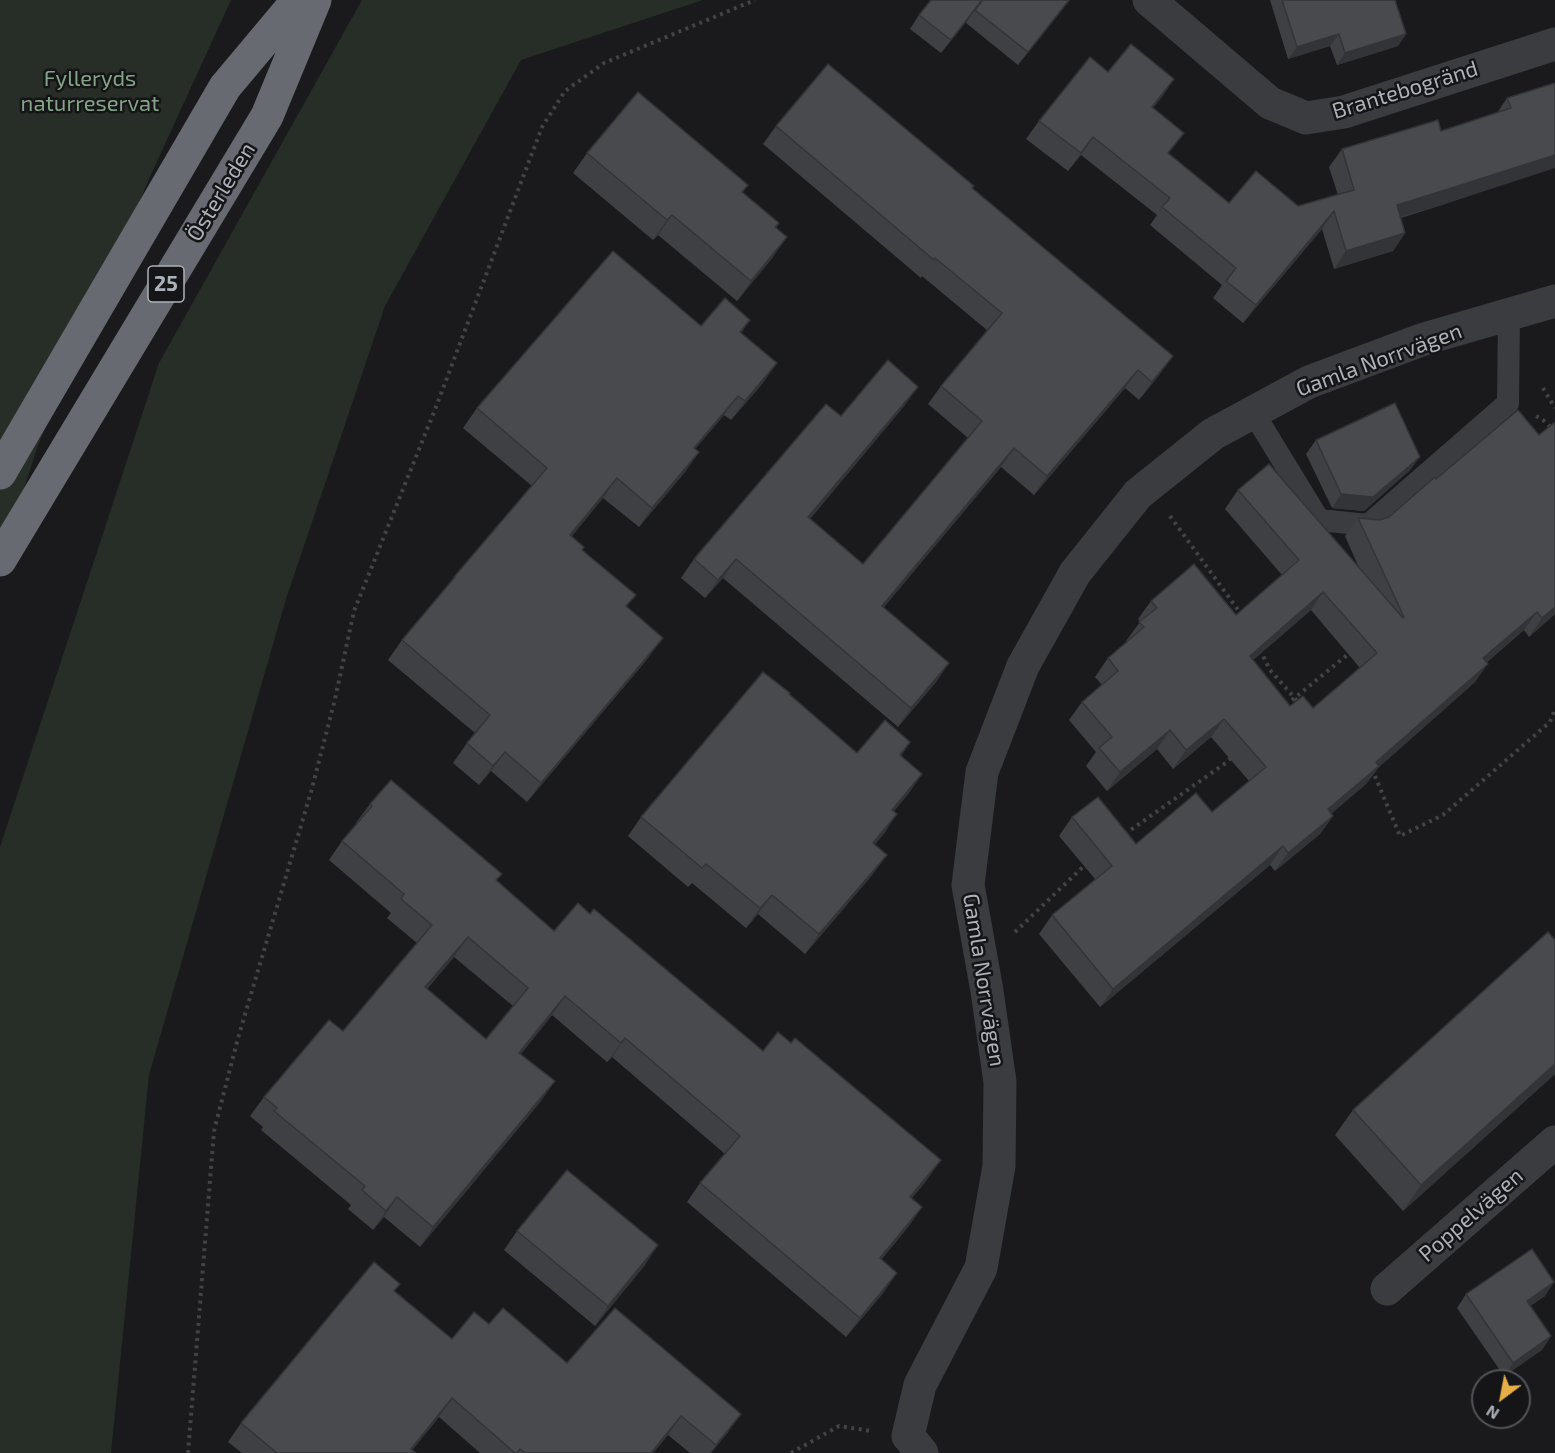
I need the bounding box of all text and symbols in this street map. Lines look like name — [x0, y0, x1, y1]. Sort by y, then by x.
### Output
street label: Brantebogränd — [1329, 55, 1481, 125]
park label: Fylleryds naturreservat — [21, 66, 159, 118]
street label: Österleden — [181, 138, 261, 246]
road number: 25 — [148, 266, 184, 302]
street label: Gamla Norrvägen — [1292, 318, 1466, 402]
street label: Gamla Norrvägen — [957, 892, 1011, 1068]
street label: Poppelvägen — [1414, 1163, 1528, 1267]
north arrow — [1471, 1369, 1531, 1429]
text: N — [1482, 1402, 1502, 1424]

